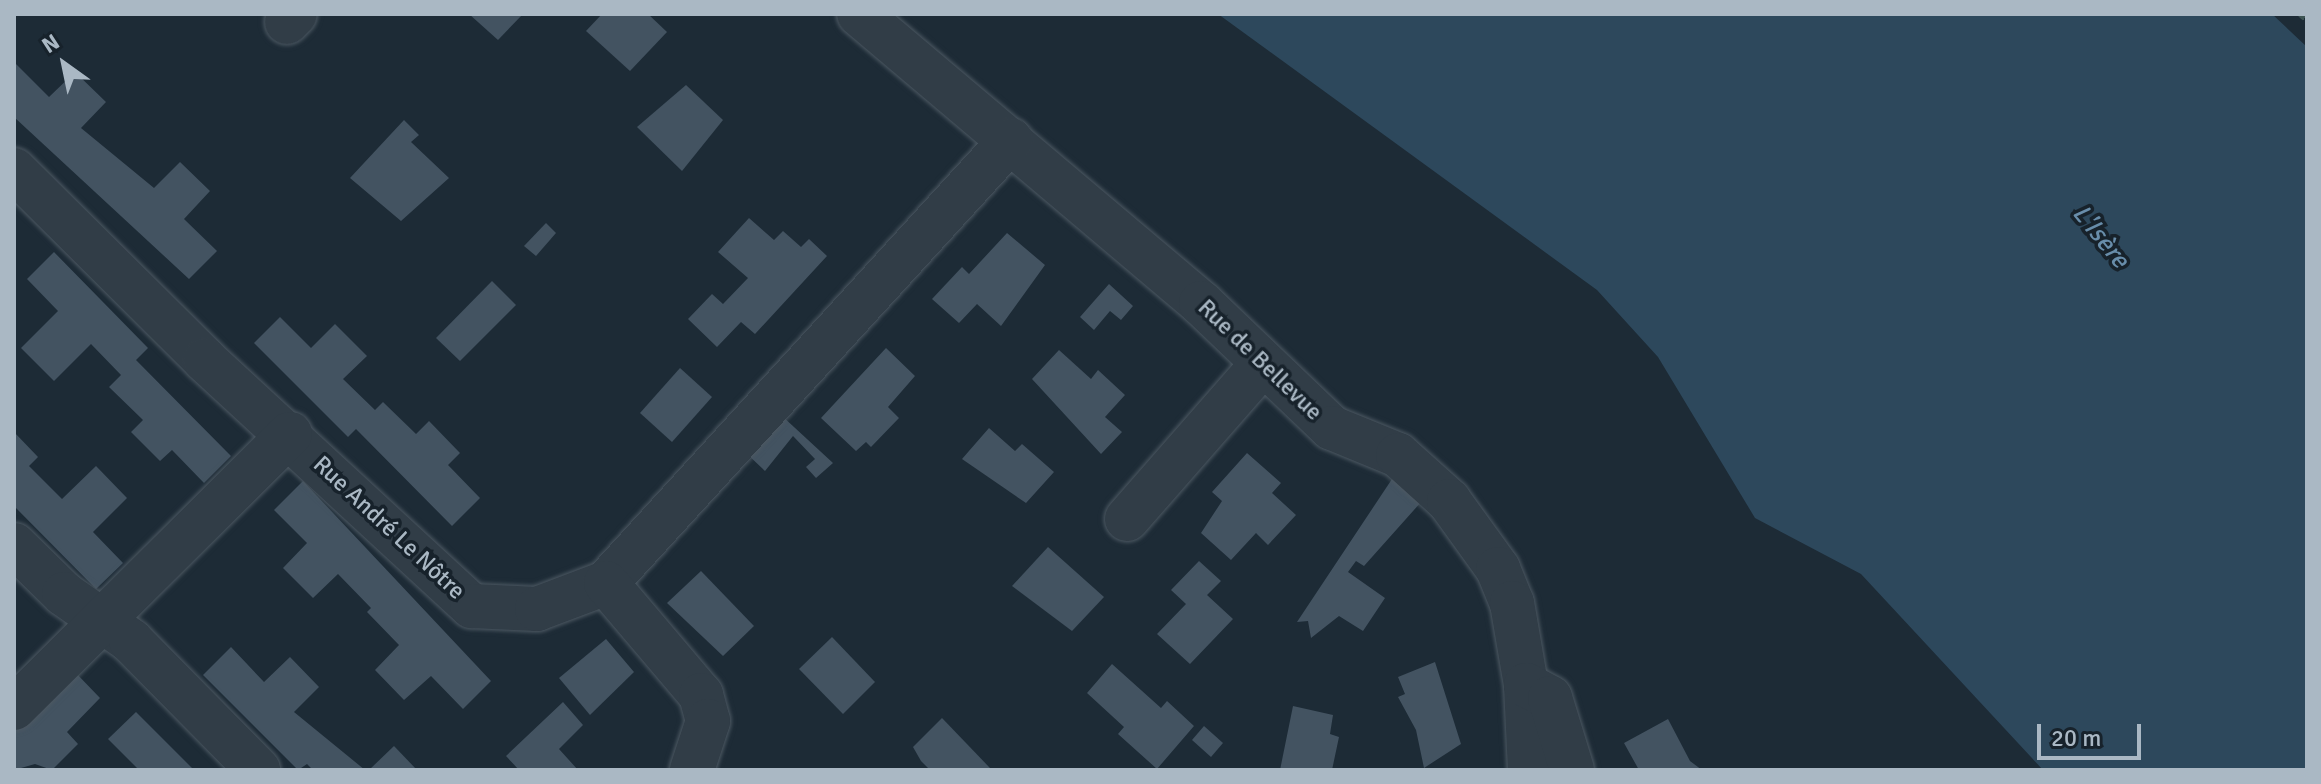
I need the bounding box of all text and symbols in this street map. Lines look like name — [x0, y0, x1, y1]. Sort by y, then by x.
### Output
north arrow — [24, 24, 104, 104]
text: N — [37, 28, 64, 59]
water label: L'Isère — [2065, 199, 2135, 275]
street label: Rue de Bellevue — [1192, 293, 1328, 427]
street label: Rue André Le Nôtre — [307, 450, 471, 606]
scale bar — [2041, 708, 2145, 758]
text: 20 m — [2051, 723, 2101, 753]

